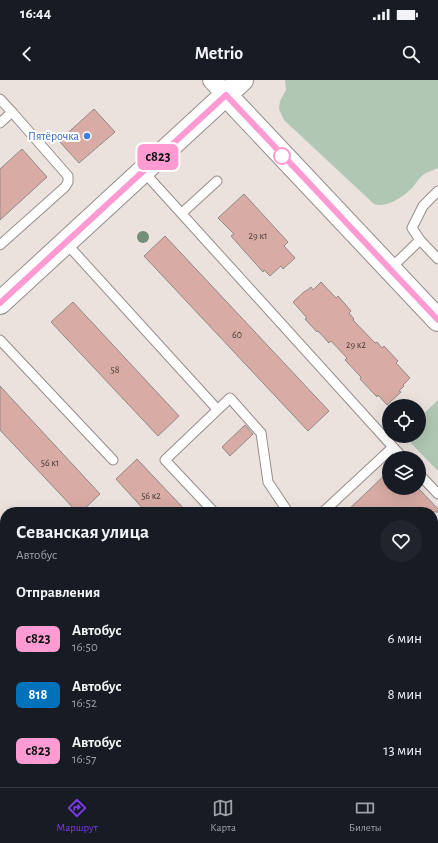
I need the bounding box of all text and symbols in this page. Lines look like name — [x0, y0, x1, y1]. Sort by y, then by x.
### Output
text: 16:44 — [20, 6, 51, 21]
icon: back — [16, 43, 38, 65]
icon: search — [400, 43, 422, 65]
text: Metrio — [195, 45, 243, 63]
place label: Пятёрочка — [28, 130, 80, 142]
marker: Пятёрочка — [82, 131, 92, 141]
line badge: с823 — [130, 144, 186, 170]
unlabelled marker — [273, 147, 291, 165]
text: с823 — [145, 150, 171, 164]
house number: 29 к1 — [249, 231, 267, 241]
house number: 60 — [232, 330, 242, 340]
house number: 29 к2 — [346, 340, 366, 350]
house number: 58 — [111, 365, 120, 375]
map controls — [382, 399, 426, 495]
button: locate — [382, 399, 426, 443]
button: layers — [382, 451, 426, 495]
house number: 56 к1 — [41, 458, 59, 468]
house number: 56 к2 — [141, 491, 161, 501]
button: heart — [380, 520, 422, 562]
text: Севанская улица — [16, 523, 149, 542]
text: Автобус — [16, 549, 57, 562]
text: Отправления — [16, 585, 100, 600]
text: Автобус — [72, 623, 122, 638]
text: 6 мин — [388, 631, 422, 646]
text: с823 — [25, 632, 51, 646]
text: 16:50 — [72, 641, 98, 654]
text: Автобус — [72, 679, 122, 694]
text: 8 мин — [387, 687, 422, 702]
text: 818 — [29, 688, 47, 702]
text: 16:52 — [72, 697, 97, 710]
text: Автобус — [72, 735, 122, 750]
text: 13 мин — [383, 743, 422, 758]
text: с823 — [25, 744, 51, 758]
text: 16:57 — [72, 753, 96, 766]
tab: Маршрут — [56, 797, 98, 834]
tab: Карта — [210, 797, 236, 834]
tab: Билеты — [349, 797, 382, 834]

